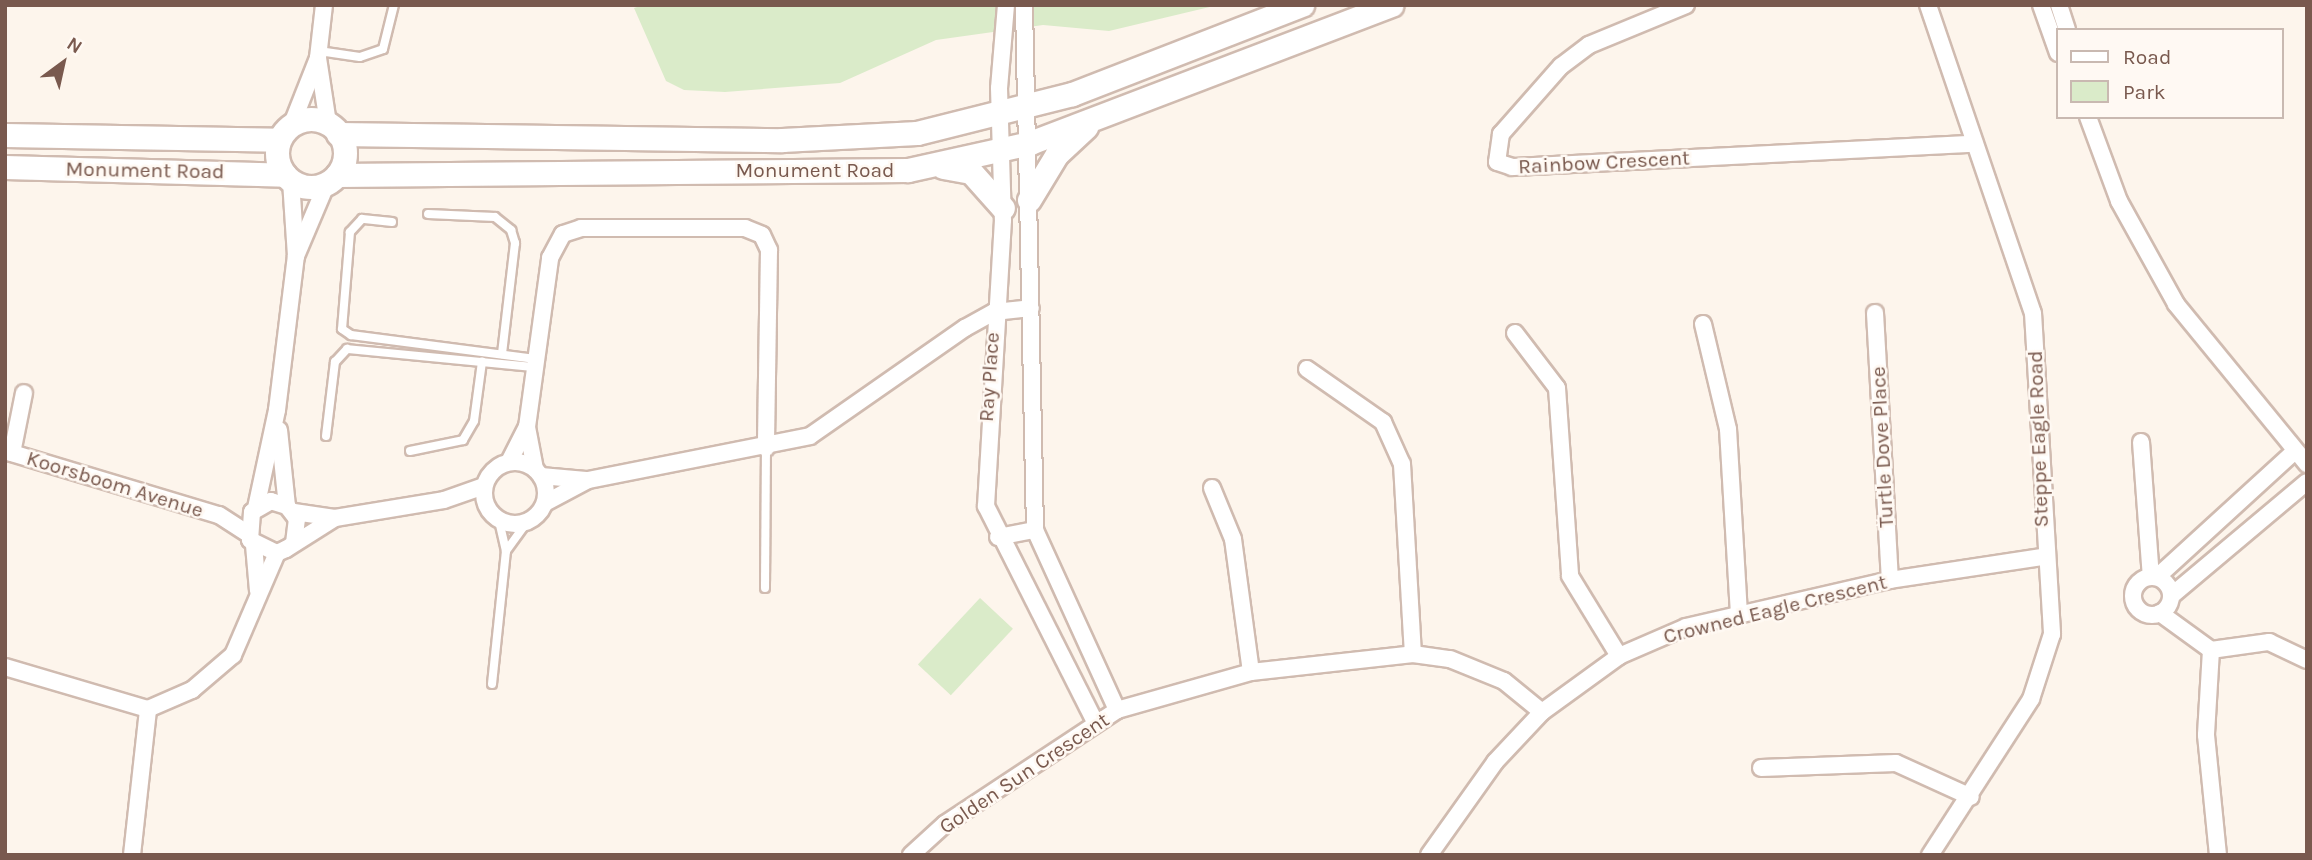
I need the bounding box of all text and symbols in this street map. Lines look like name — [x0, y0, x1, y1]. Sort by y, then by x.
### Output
north arrow — [28, 28, 98, 98]
legend — [2056, 28, 2284, 119]
text: N — [63, 32, 86, 58]
text: Road — [2123, 45, 2171, 69]
text: Park — [2123, 80, 2166, 104]
street label: Rainbow Crescent — [1517, 145, 1691, 179]
street label: Monument Road — [65, 156, 225, 184]
street label: Monument Road — [736, 157, 894, 183]
street label: Ray Place — [973, 331, 1005, 423]
street label: Steppe Eagle Road — [2022, 350, 2054, 528]
street label: Turtle Dove Place — [1865, 366, 1899, 528]
street label: Koorsboom Avenue — [24, 445, 206, 523]
street label: Crowned Eagle Crescent — [1661, 569, 1889, 649]
street label: Golden Sun Crescent — [934, 707, 1114, 839]

